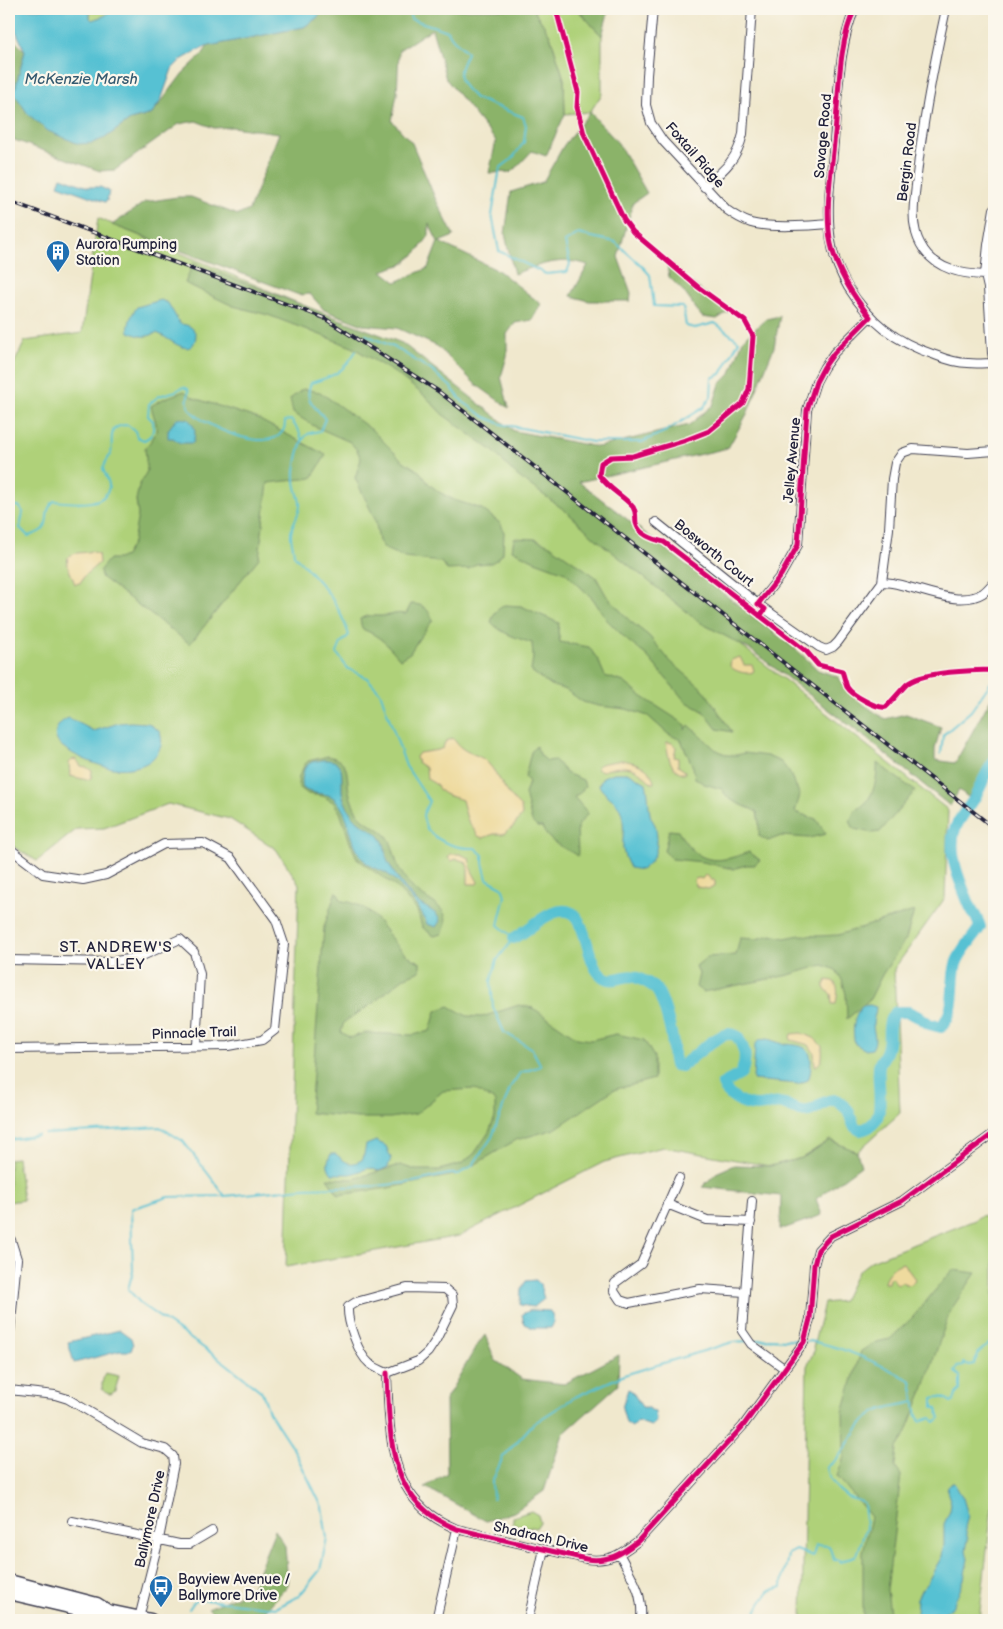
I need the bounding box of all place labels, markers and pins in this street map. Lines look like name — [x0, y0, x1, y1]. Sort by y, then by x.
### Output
place label: Aurora Pumping Station — [76, 236, 177, 269]
building icon: Aurora Pumping Station — [45, 239, 71, 273]
place label: Bayview Avenue / Ballymore Drive — [178, 1571, 291, 1604]
bus stop icon: Bayview Avenue / Ballymore Drive — [148, 1574, 174, 1608]

